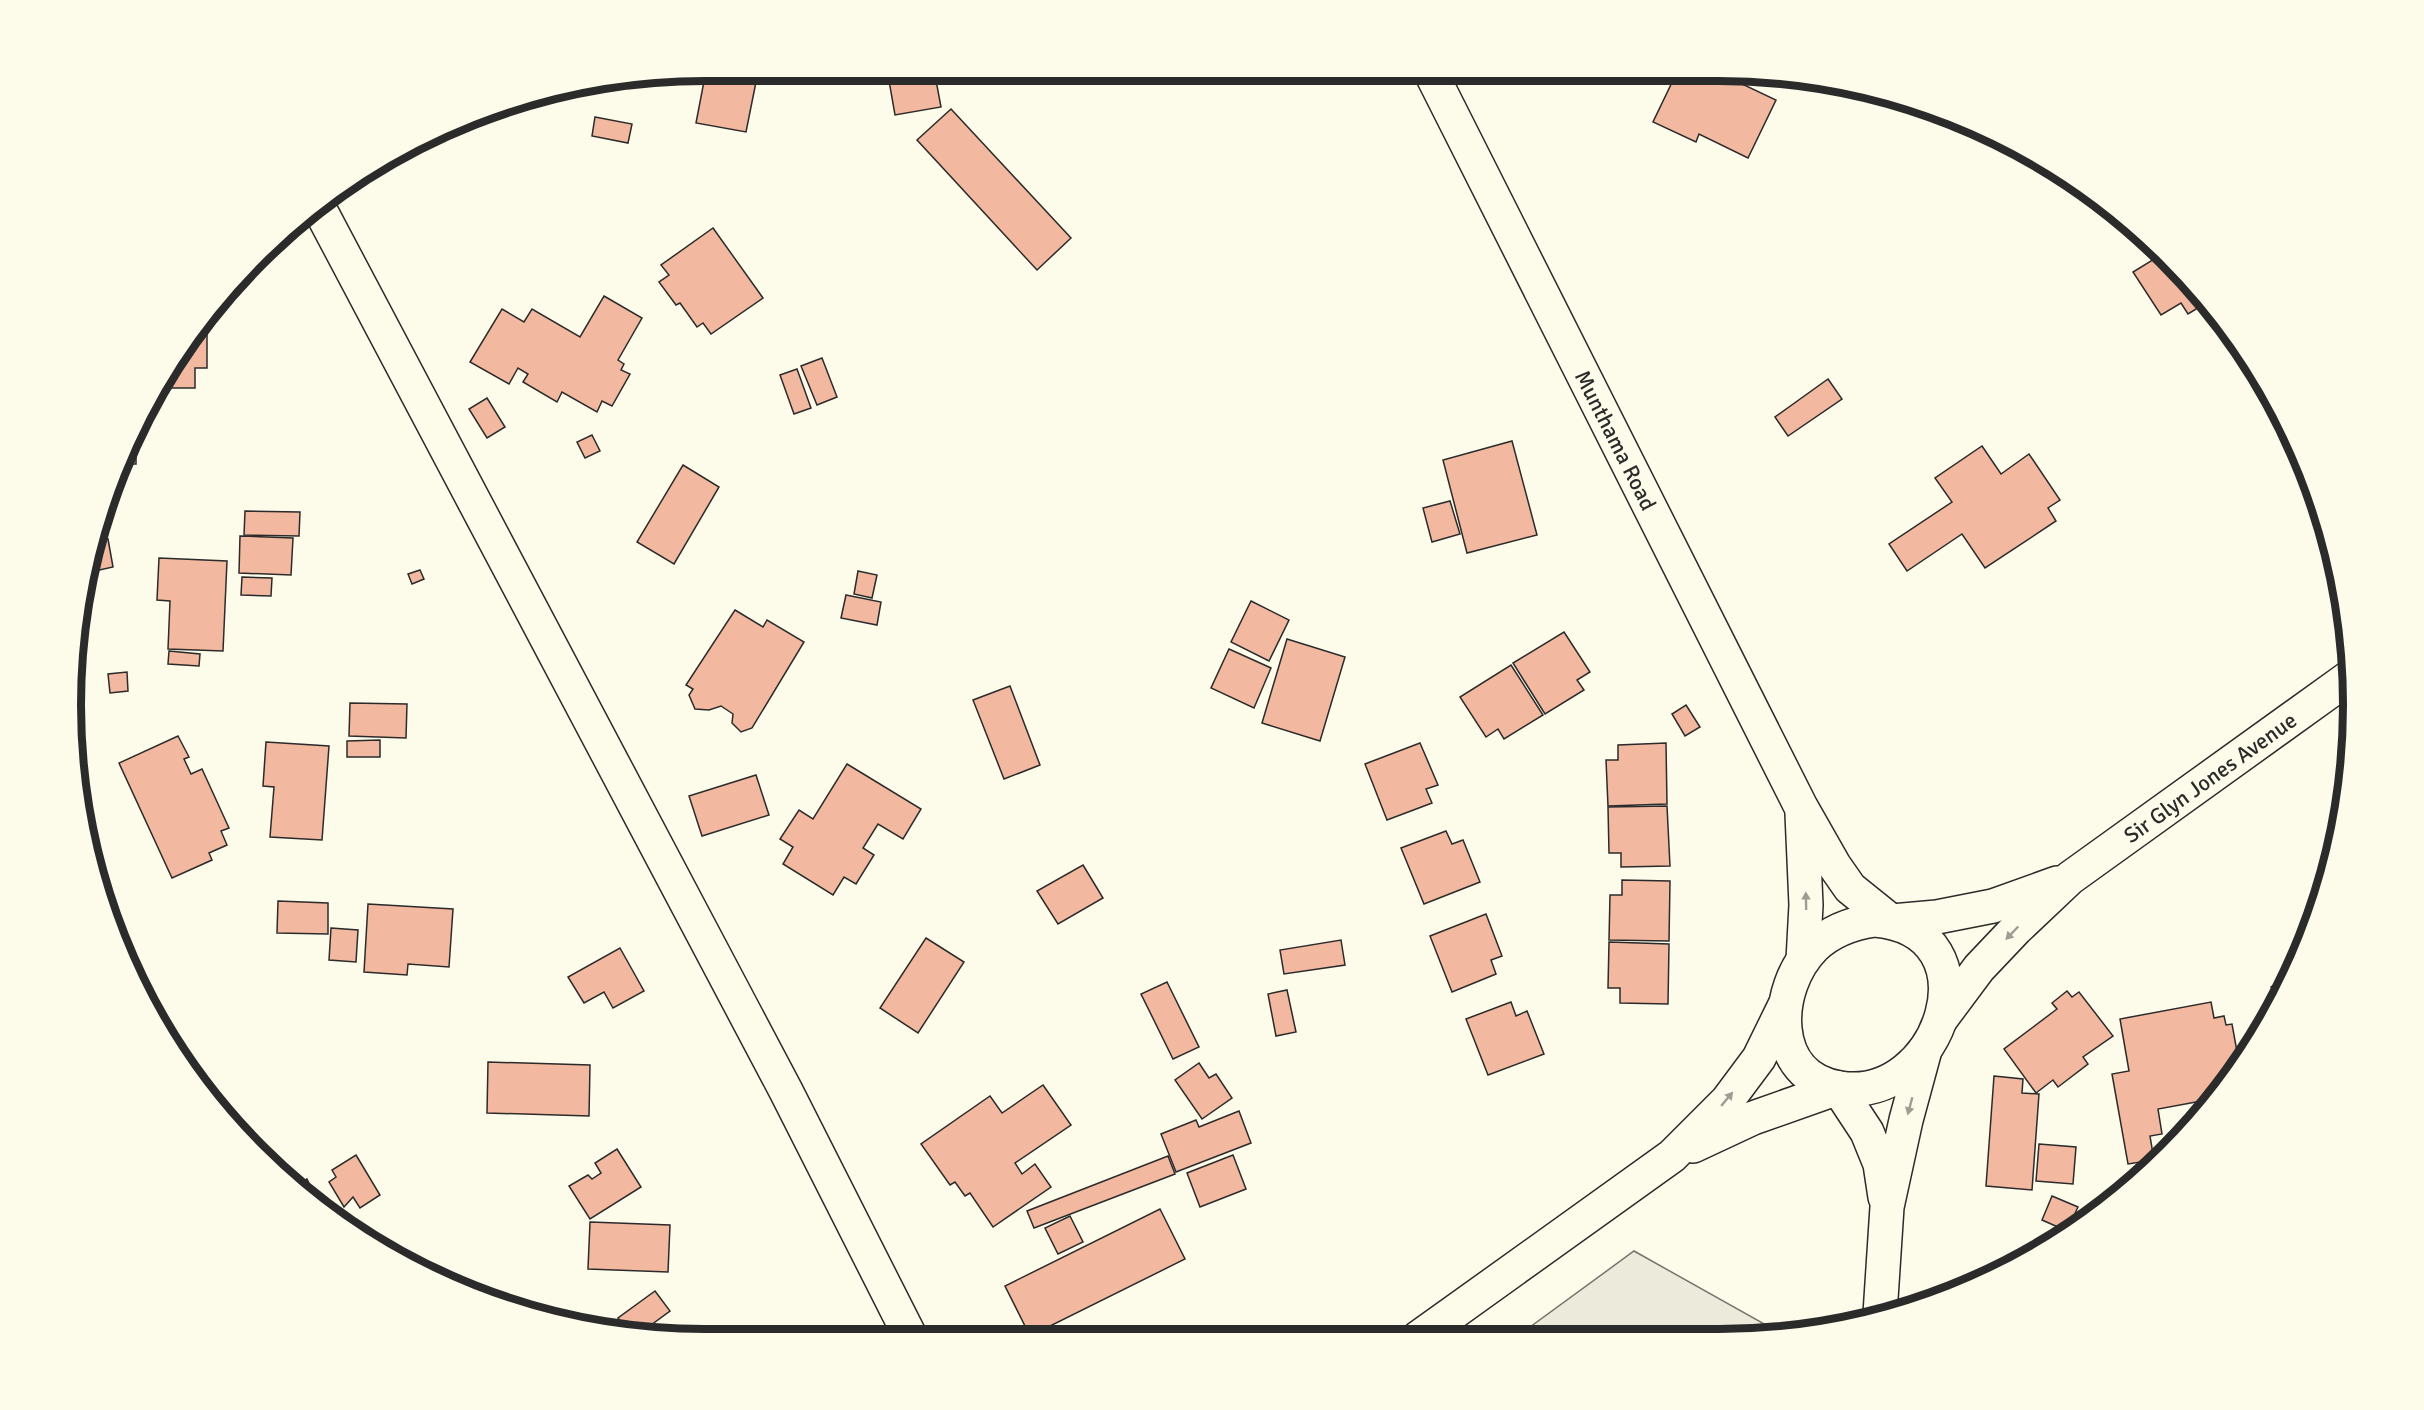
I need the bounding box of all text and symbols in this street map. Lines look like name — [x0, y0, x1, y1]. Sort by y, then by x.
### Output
street label: Munthama Road — [1569, 366, 1662, 515]
street label: Sir Glyn Jones Avenue — [2119, 707, 2302, 849]
one-way arrow — [1801, 892, 1810, 911]
one-way arrow — [2005, 925, 2019, 940]
one-way arrow — [1721, 1091, 1734, 1107]
one-way arrow — [1905, 1097, 1914, 1115]

